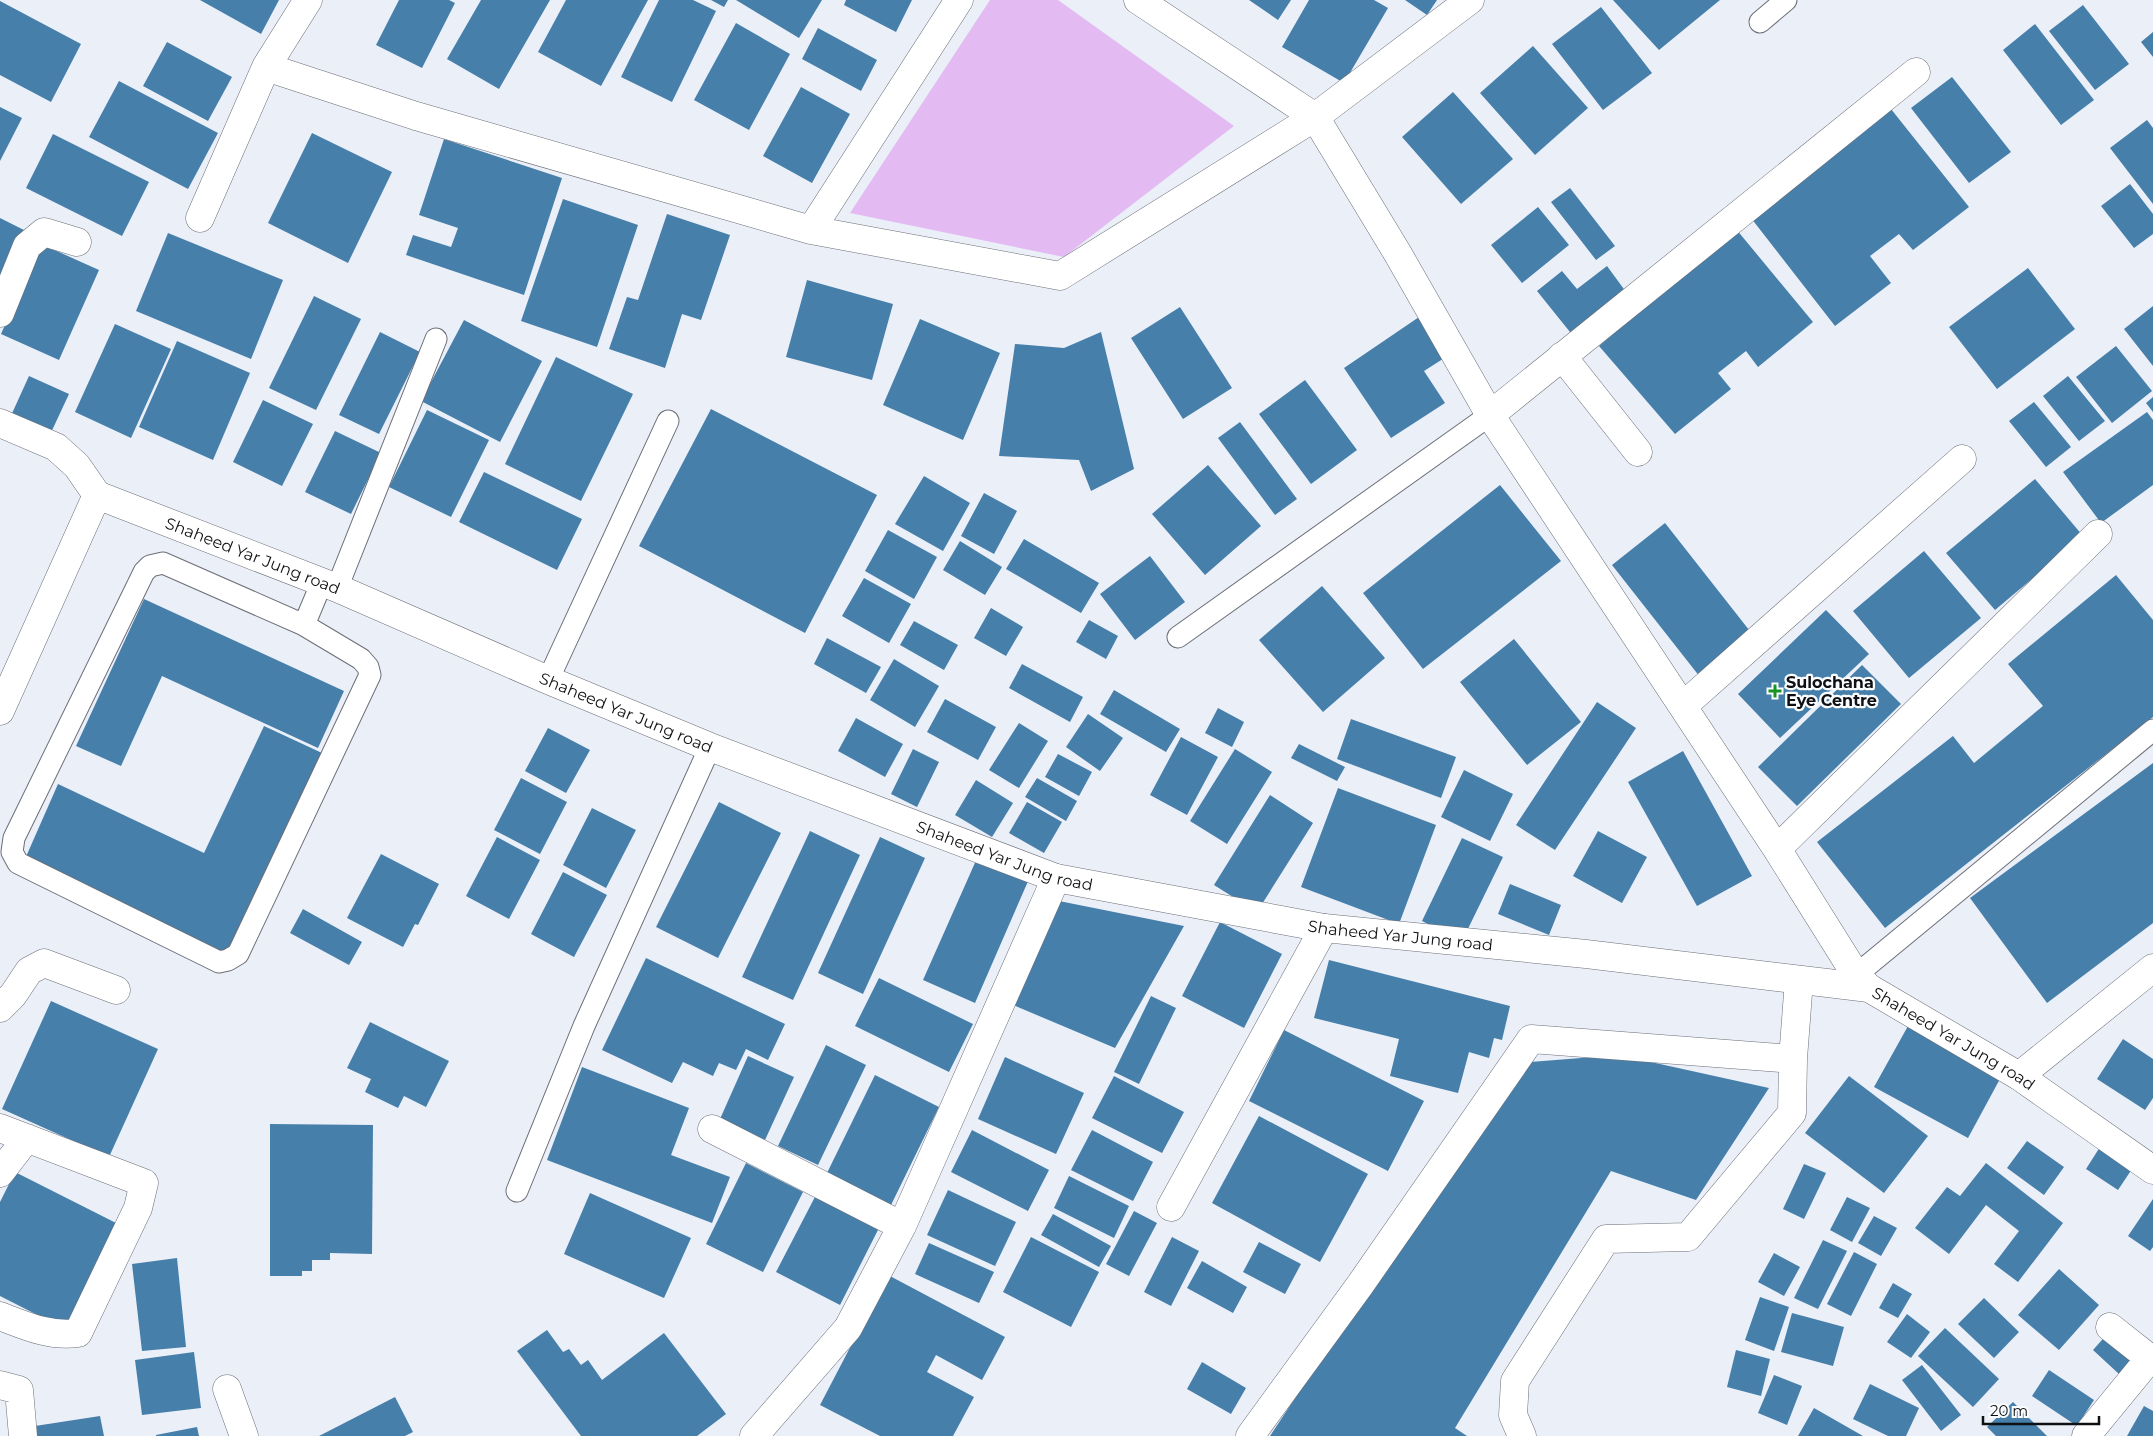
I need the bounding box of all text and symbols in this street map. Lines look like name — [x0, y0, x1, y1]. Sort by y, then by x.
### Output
street label: Shaheed Yar Jung road — [163, 513, 343, 598]
street label: Shaheed Yar Jung road — [536, 668, 716, 757]
place label: Sulochana Eye Centre — [1786, 673, 1877, 710]
marker: Sulochana Eye Centre — [1768, 684, 1782, 698]
street label: Shaheed Yar Jung road — [914, 817, 1094, 895]
street label: Shaheed Yar Jung road — [1306, 916, 1494, 955]
street label: Shaheed Yar Jung road — [1869, 983, 2038, 1094]
scale bar — [1983, 1394, 2099, 1426]
text: 20 m — [1990, 1401, 2028, 1420]

